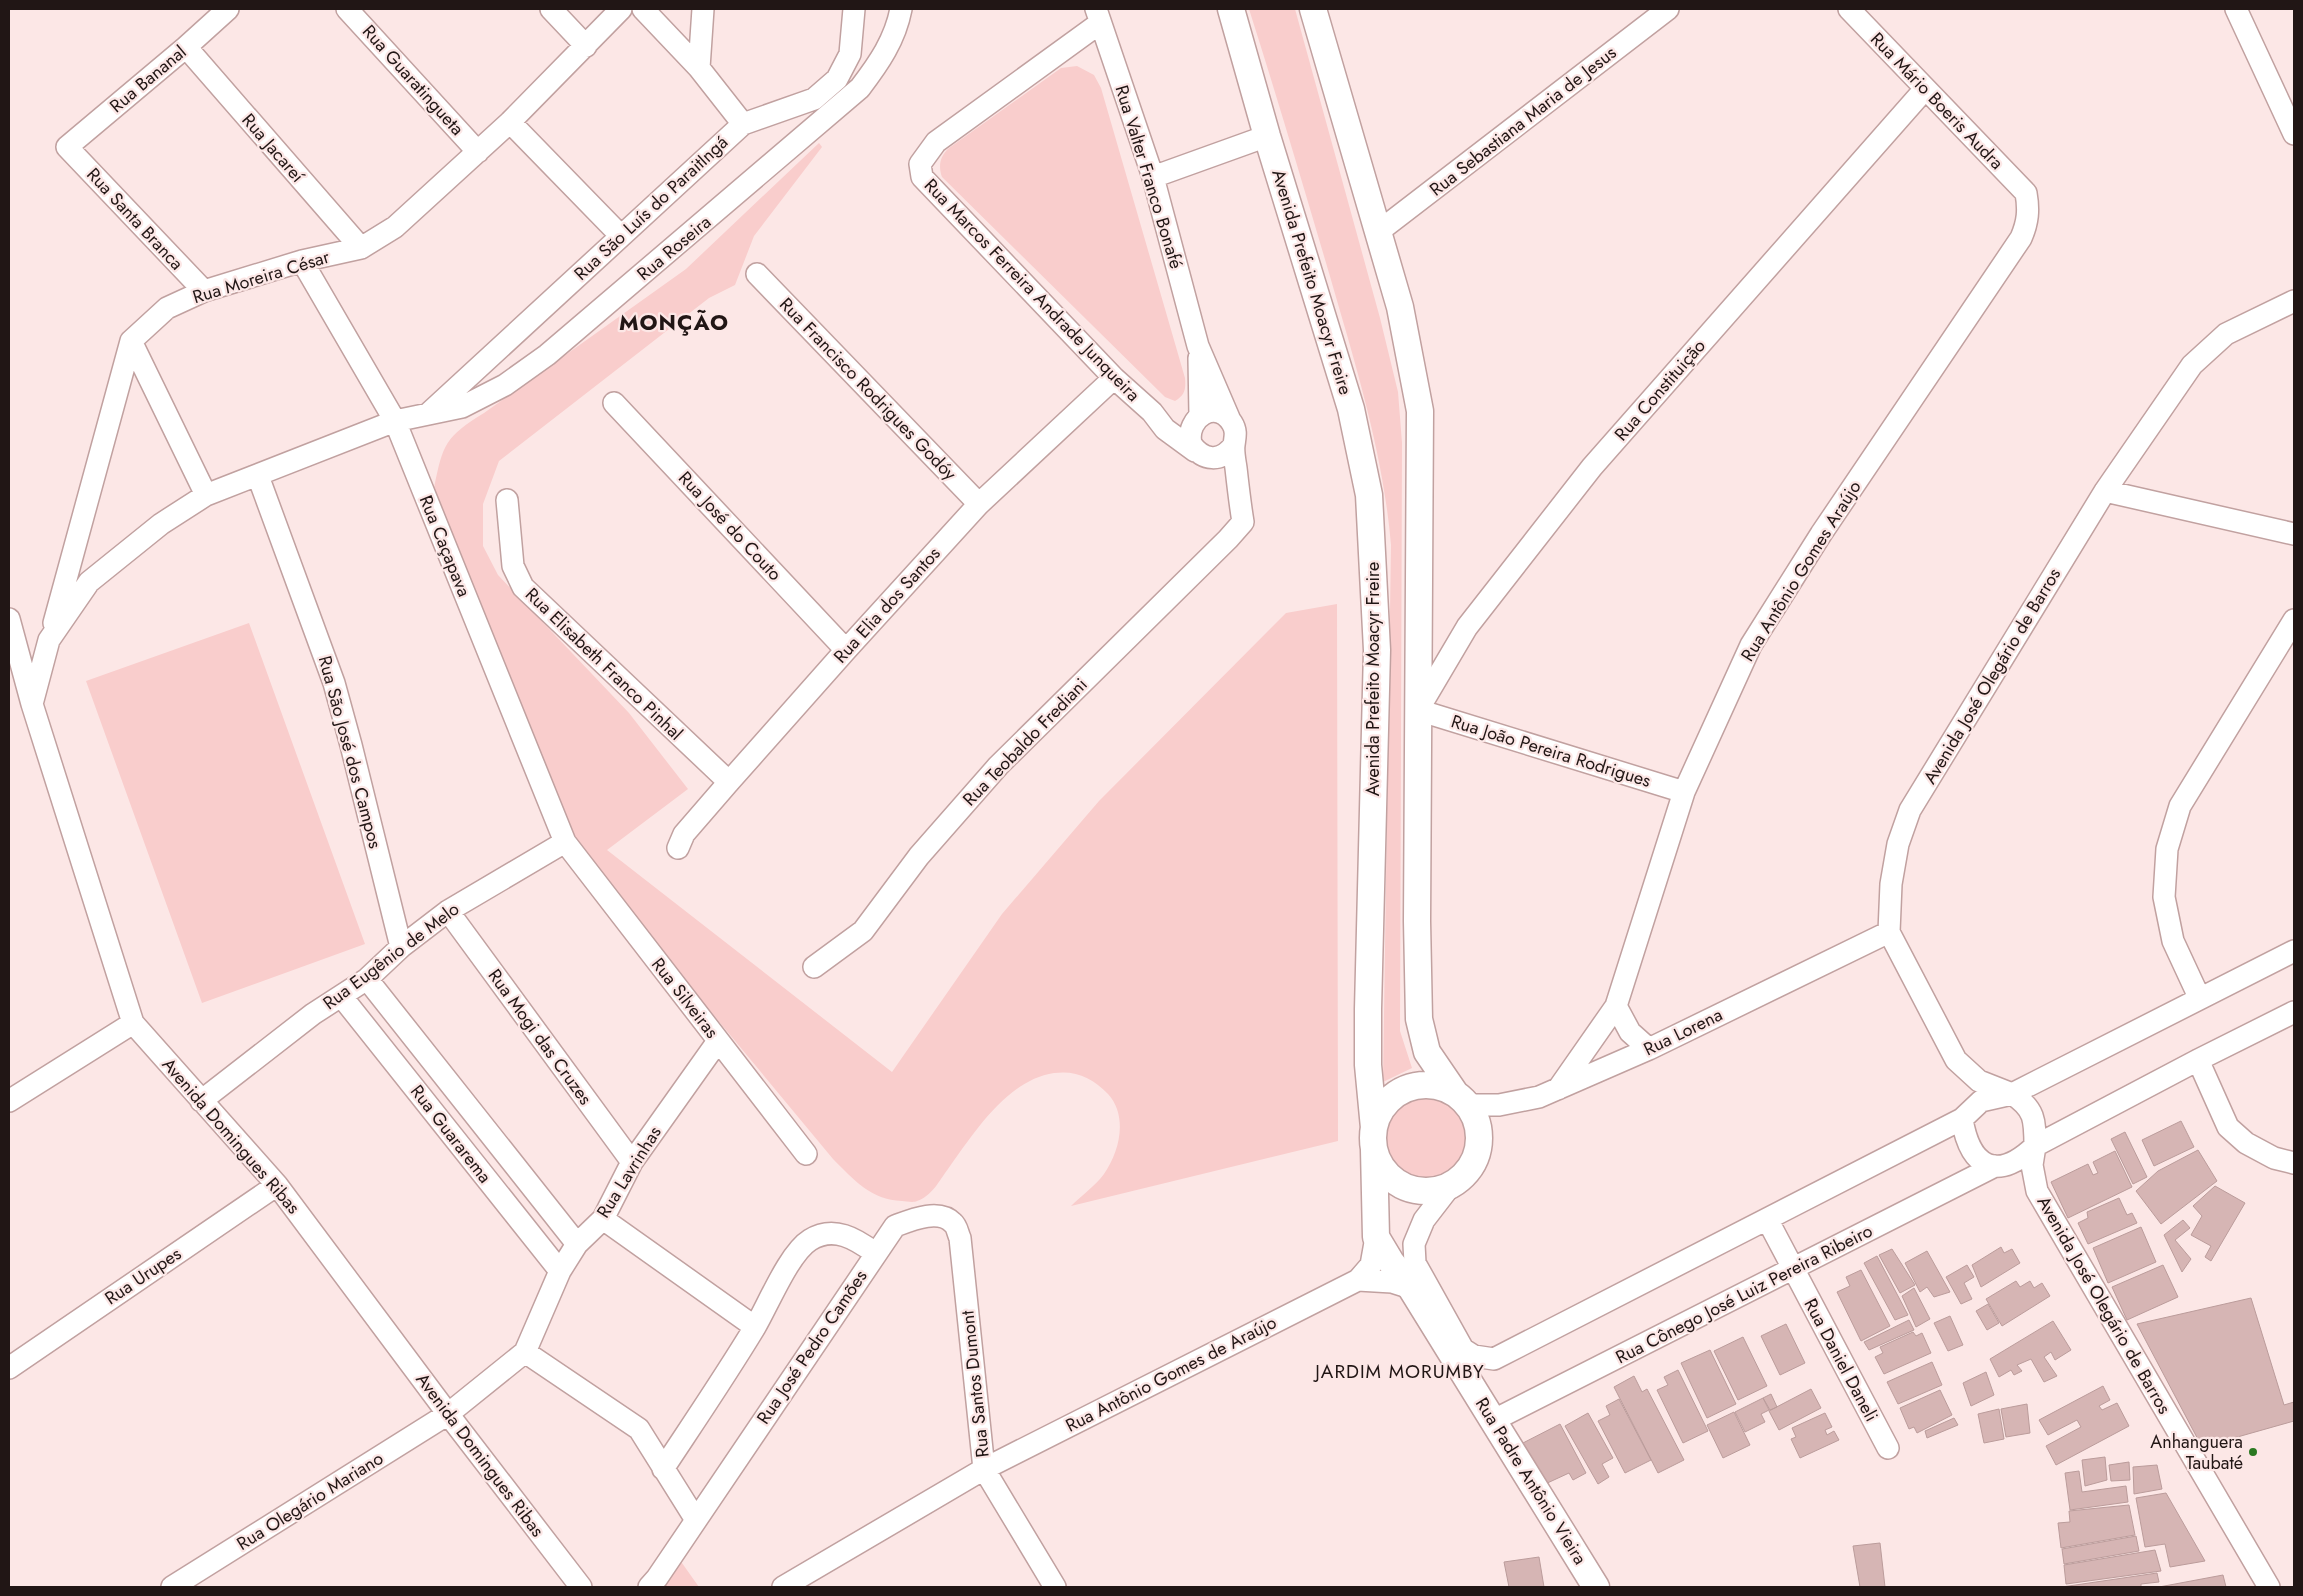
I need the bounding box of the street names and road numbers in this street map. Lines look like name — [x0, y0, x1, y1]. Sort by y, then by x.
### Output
street label: Rua Guaratingueta — [356, 19, 470, 141]
street label: Rua Mário Boeris Audra — [1865, 27, 2009, 175]
street label: Rua Bananal — [104, 39, 192, 119]
street label: Rua Sebastiana Maria de Jesus — [1424, 40, 1622, 202]
street label: Rua Valter Franco Bonafé — [1109, 82, 1189, 272]
street label: Rua Jacareí — [236, 108, 311, 189]
street label: Rua São Luís do ParaitIngá — [568, 130, 734, 286]
street label: Rua Santa Branca — [81, 162, 189, 276]
street label: Avenida Prefeito Moacyr Freire — [1265, 166, 1359, 398]
street label: Rua Marcos Ferreira Andrade Junqueira — [918, 173, 1146, 407]
street label: Rua Roseira — [631, 209, 717, 287]
street label: Rua Moreira César — [189, 244, 333, 310]
street label: Rua Francisco Rodrigues Godóy — [774, 292, 963, 486]
street label: Rua Constituição — [1609, 333, 1712, 446]
street label: Rua José do Couto — [672, 466, 788, 587]
street label: Rua Antônio Gomes Araújo — [1735, 475, 1867, 666]
street label: Rua Caçapava — [413, 491, 477, 601]
street label: Rua Elia dos Santos — [828, 541, 946, 669]
street label: Avenida Prefeito Moacyr Freire — [1360, 562, 1386, 796]
street label: Avenida José Olegário de Barros — [1917, 563, 2067, 789]
street label: Rua Elisabeth Franco Pinhal — [519, 582, 689, 746]
street label: Rua São José dos Campos — [312, 653, 388, 851]
street label: Rua Teobaldo Frediani — [957, 672, 1093, 812]
street label: Rua João Pereira Rodrigues — [1448, 708, 1654, 794]
street label: Rua Eugênio de Melo — [317, 896, 465, 1016]
street label: Rua Silveiras — [645, 952, 725, 1044]
street label: Rua Mogi das Cruzes — [482, 964, 598, 1110]
street label: Rua Lorena — [1639, 1002, 1727, 1062]
street label: Avenida Domingues Ribas — [156, 1052, 306, 1220]
street label: Rua Guararema — [404, 1079, 498, 1189]
street label: Rua Lavrinhas — [590, 1121, 668, 1223]
street label: Avenida José Olegário de Barros — [2031, 1191, 2177, 1419]
street label: Rua Cônego José Luiz Pereira Ribeiro — [1611, 1218, 1877, 1370]
street label: Rua Urupes — [100, 1241, 186, 1311]
street label: Rua José Pedro Camões — [751, 1265, 873, 1429]
street label: Rua Daniel Daneli — [1798, 1294, 1884, 1426]
street label: Rua Santos Dumont — [954, 1309, 996, 1459]
street label: Rua Antônio Gomes de Araújo — [1061, 1309, 1281, 1439]
street label: Avenida Domingues Ribas — [410, 1368, 550, 1542]
street label: Rua Padre Antônio Vieira — [1469, 1392, 1593, 1570]
street label: Rua Olegário Mariano — [232, 1445, 388, 1557]

